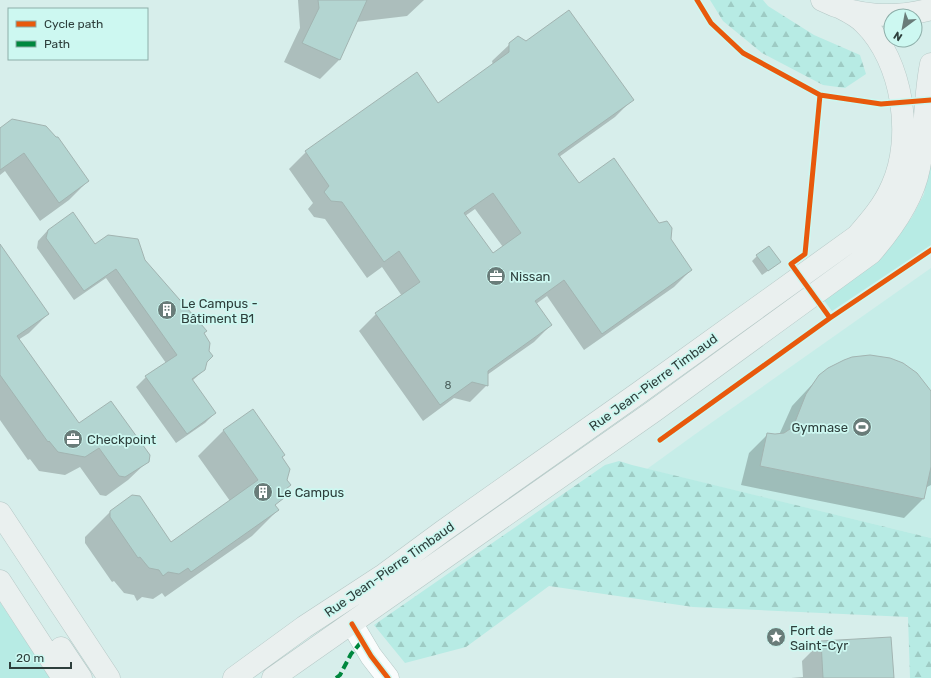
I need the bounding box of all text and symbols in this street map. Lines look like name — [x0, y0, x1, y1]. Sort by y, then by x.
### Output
legend — [8, 8, 148, 60]
north arrow — [883, 8, 923, 48]
text: Cycle path — [44, 17, 103, 31]
text: N — [891, 28, 905, 44]
text: Path — [44, 37, 70, 51]
office icon: Nissan — [485, 265, 507, 287]
place label: Nissan — [510, 269, 551, 284]
place label: Le Campus - Bâtiment B1 — [181, 296, 258, 326]
building icon: Le Campus - Bâtiment B1 — [156, 299, 178, 321]
street label: Rue Jean-Pierre Timbaud — [586, 331, 720, 434]
house number: 8 — [445, 379, 452, 392]
sports icon: Gymnase — [851, 416, 873, 438]
place label: Gymnase — [791, 420, 848, 435]
office icon: Checkpoint — [62, 428, 84, 450]
place label: Checkpoint — [87, 432, 156, 447]
building icon: Le Campus — [252, 481, 274, 503]
place label: Le Campus — [277, 485, 345, 500]
street label: Rue Jean-Pierre Timbaud — [322, 519, 457, 620]
place label: Fort de Saint-Cyr — [790, 623, 848, 653]
place icon: Fort de Saint-Cyr — [765, 626, 787, 648]
scale bar — [10, 644, 71, 670]
text: 20 m — [16, 651, 44, 665]

